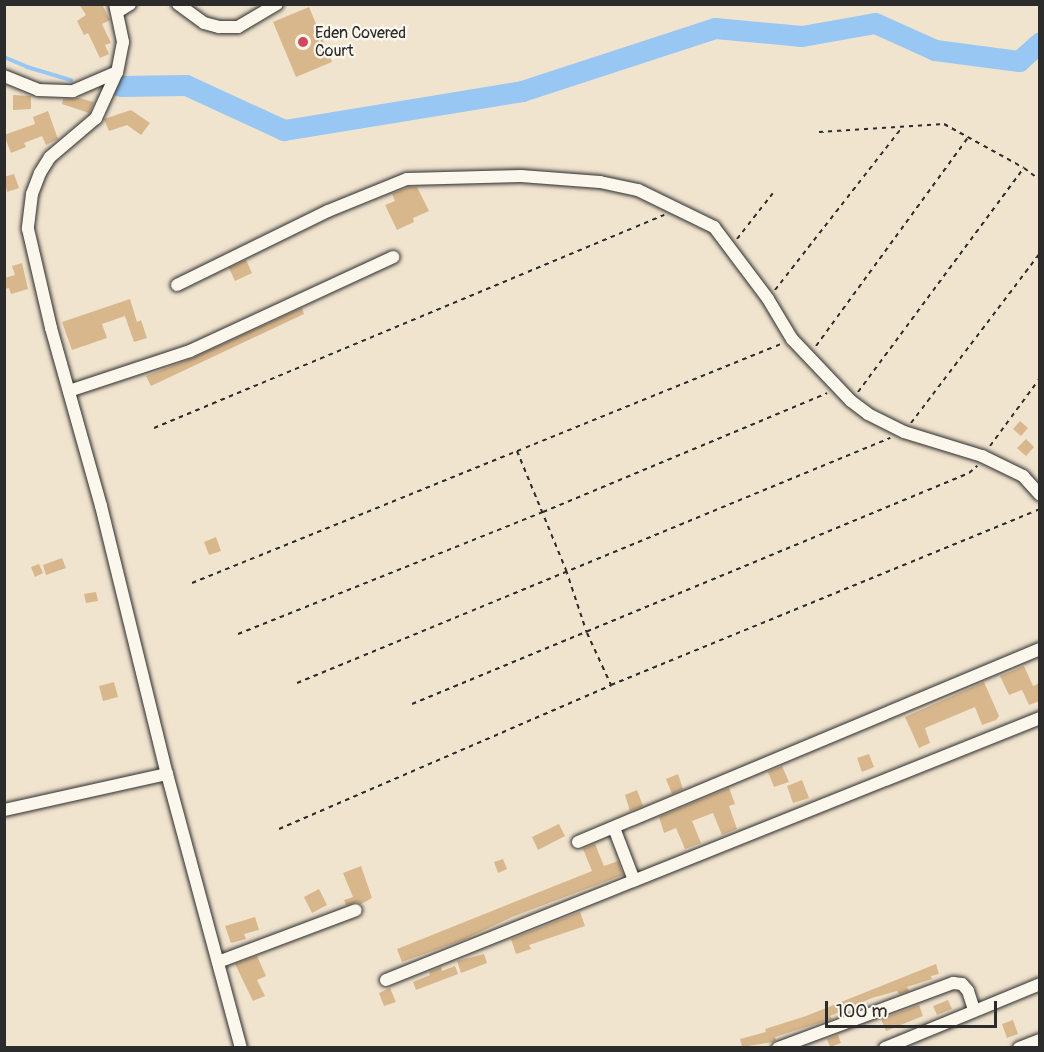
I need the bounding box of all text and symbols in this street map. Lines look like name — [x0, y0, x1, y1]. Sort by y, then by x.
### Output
place label: Eden Covered Court — [315, 23, 406, 61]
marker: Eden Covered Court — [296, 35, 310, 49]
scale bar — [828, 989, 1000, 1027]
text: 100 m — [836, 1000, 888, 1023]

